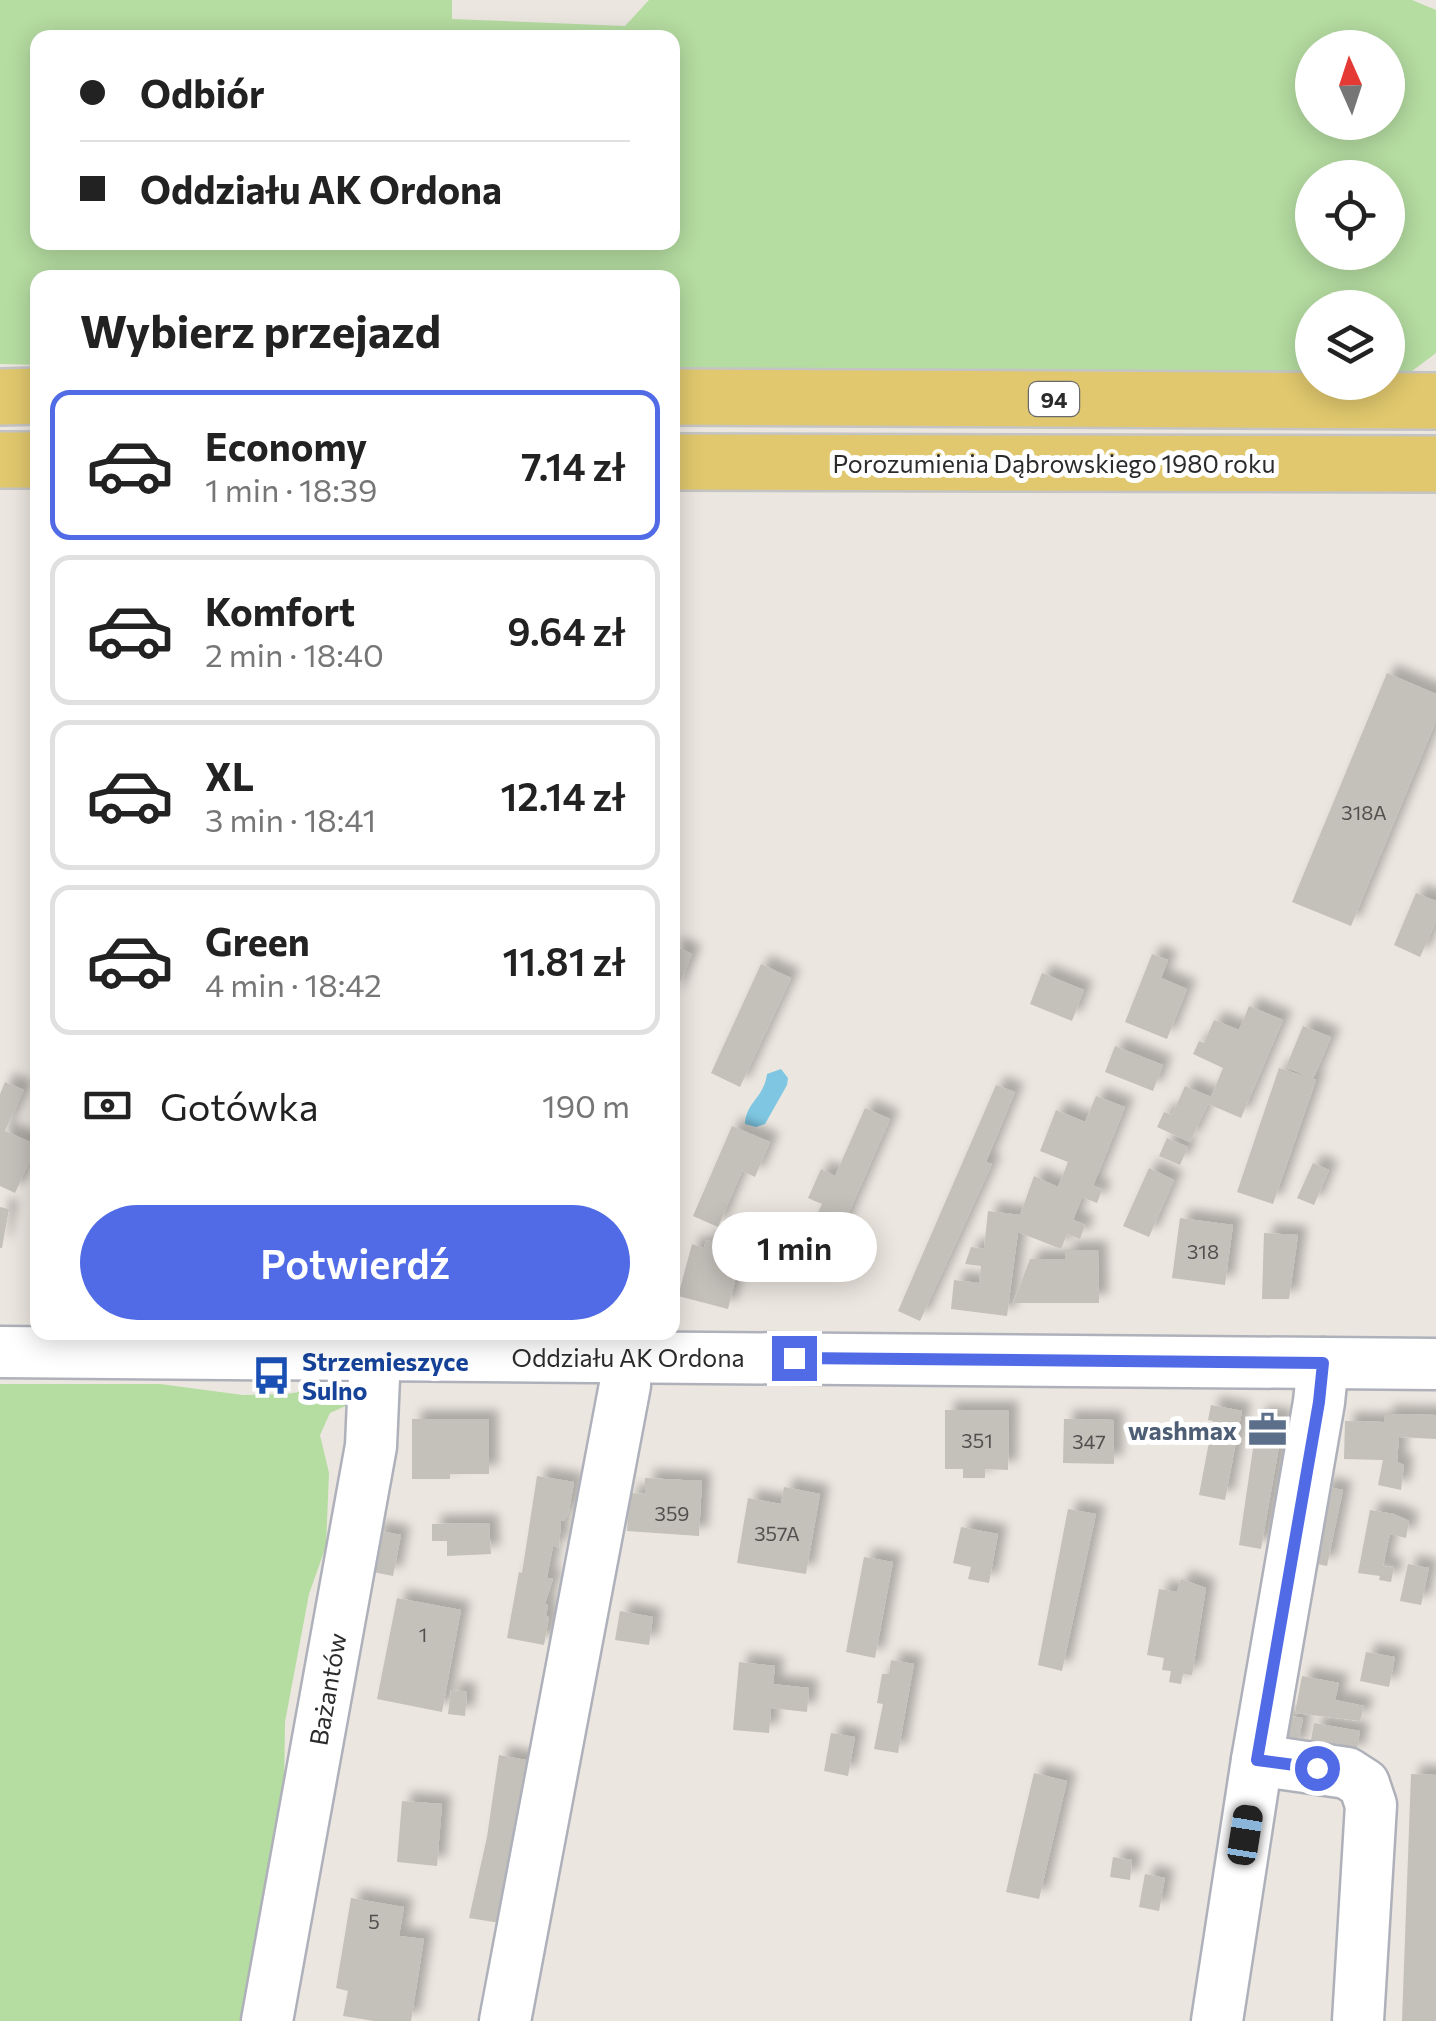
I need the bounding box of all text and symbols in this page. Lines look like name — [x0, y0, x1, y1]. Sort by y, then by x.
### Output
north arrow — [1295, 30, 1405, 140]
map controls — [1295, 30, 1405, 400]
text: Odbiór — [140, 69, 265, 116]
button: locate — [1295, 160, 1405, 270]
text: Oddziału AK Ordona — [140, 165, 502, 212]
button: layers — [1295, 290, 1405, 400]
text: Wybierz przejazd — [80, 302, 441, 357]
road number: 94 — [1029, 382, 1079, 416]
icon: car — [85, 420, 175, 510]
text: Economy — [205, 422, 367, 469]
text: 7.14 zł — [521, 442, 625, 489]
street label: Porozumienia Dąbrowskiego 1980 roku — [832, 448, 1276, 478]
text: 1 min · 18:39 — [205, 469, 377, 509]
icon: car — [85, 585, 175, 675]
text: Komfort — [205, 587, 355, 634]
text: 9.64 zł — [507, 607, 625, 654]
text: 2 min · 18:40 — [205, 634, 384, 674]
icon: car — [85, 750, 175, 840]
text: XL — [205, 752, 254, 799]
text: 12.14 zł — [500, 772, 625, 819]
text: 3 min · 18:41 — [205, 799, 376, 839]
house number: 318A — [1341, 800, 1387, 824]
icon: car — [85, 915, 175, 1005]
text: Green — [205, 917, 310, 964]
text: 11.81 zł — [502, 937, 625, 984]
text: 4 min · 18:42 — [205, 964, 382, 1004]
icon: cash — [80, 1078, 135, 1133]
text: Gotówka — [160, 1082, 319, 1129]
text: 190 m — [542, 1085, 630, 1125]
button: Potwierdź — [80, 1205, 630, 1320]
callout: 1 min — [712, 1213, 876, 1283]
text: 1 min — [757, 1227, 832, 1267]
house number: 318 — [1187, 1239, 1219, 1263]
route end — [772, 1336, 817, 1381]
street label: Oddziału AK Ordona — [511, 1342, 745, 1372]
place label: Strzemieszyce Sulno — [302, 1346, 469, 1405]
bus stop icon: Strzemieszyce Sulno — [251, 1354, 293, 1396]
office icon: washmax — [1246, 1409, 1288, 1451]
place label: washmax — [1128, 1415, 1237, 1445]
house number: 351 — [961, 1428, 993, 1452]
house number: 347 — [1072, 1429, 1106, 1453]
house number: 359 — [654, 1501, 690, 1525]
house number: 357A — [754, 1521, 800, 1545]
house number: 1 — [419, 1622, 427, 1646]
street label: Bażantów — [302, 1630, 352, 1748]
route start — [1295, 1746, 1340, 1791]
car — [1225, 1803, 1265, 1867]
house number: 5 — [368, 1909, 380, 1933]

